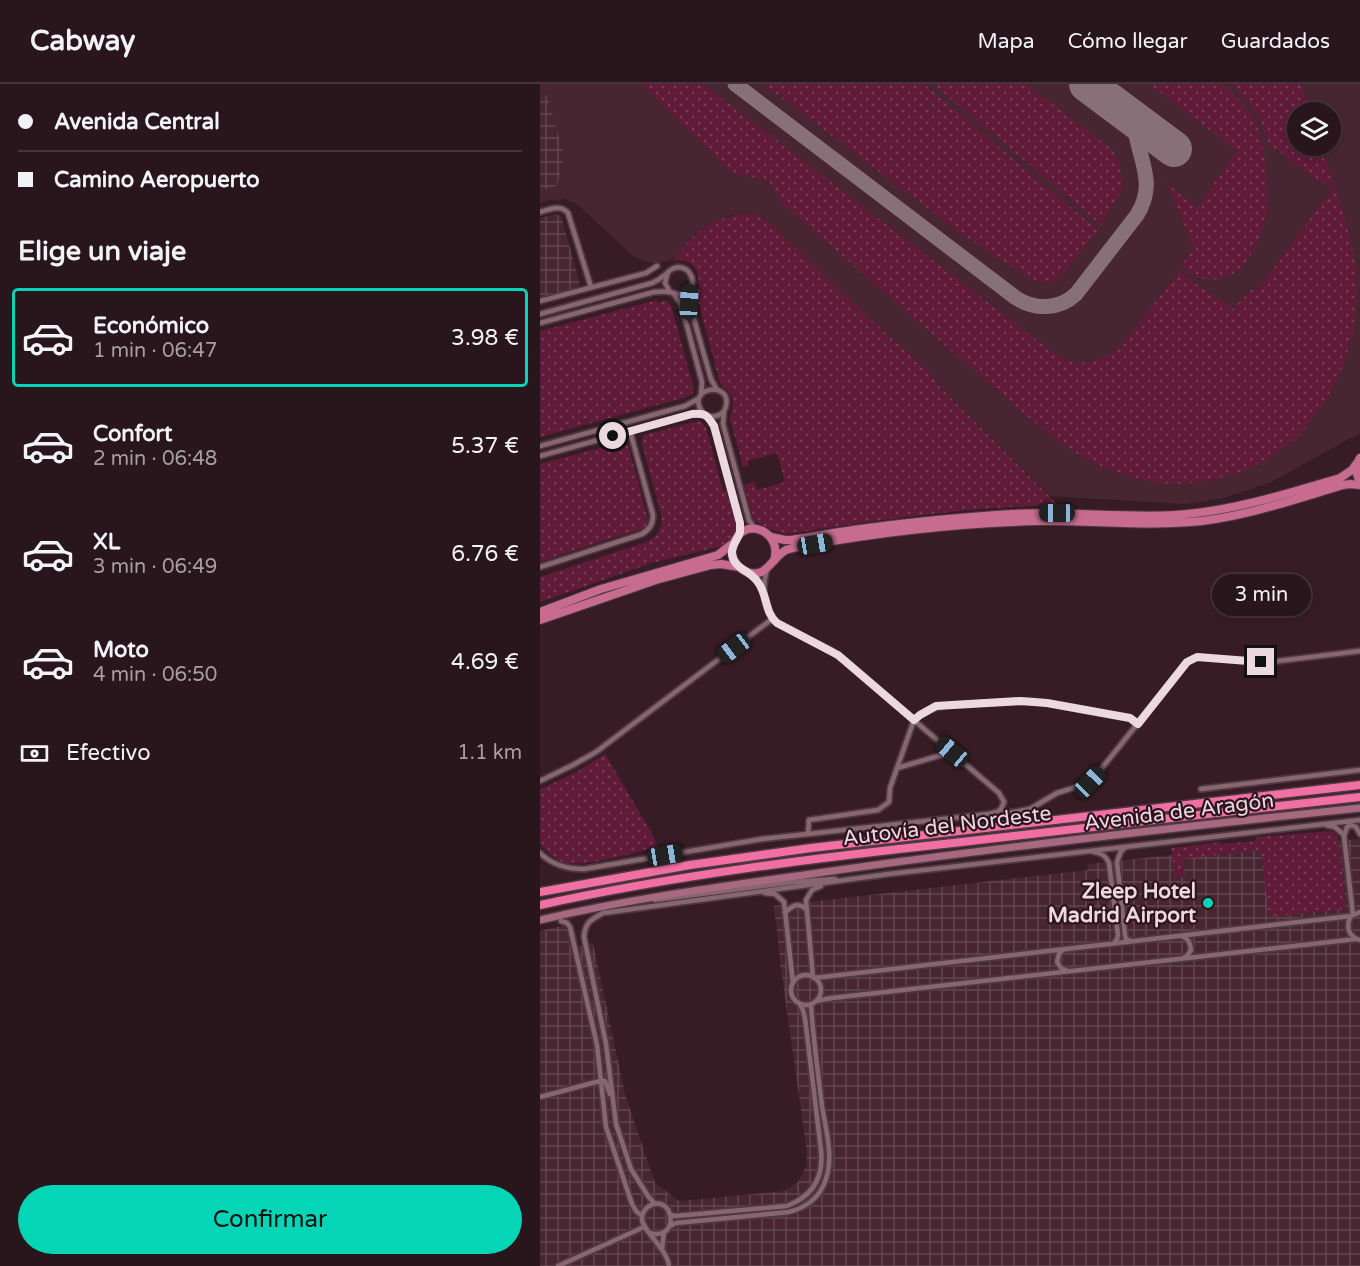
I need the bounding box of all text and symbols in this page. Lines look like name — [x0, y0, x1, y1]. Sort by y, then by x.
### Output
text: Cabway — [30, 24, 135, 58]
text: Mapa — [977, 29, 1035, 54]
text: Cómo llegar — [1068, 29, 1188, 54]
text: Guardados — [1221, 29, 1330, 54]
map controls — [1287, 102, 1341, 156]
button: layers — [1287, 102, 1341, 156]
text: Avenida Central — [54, 109, 220, 135]
text: Camino Aeropuerto — [54, 167, 260, 193]
text: Elige un viaje — [18, 235, 186, 268]
car — [679, 284, 699, 320]
icon: car — [21, 311, 75, 365]
text: Económico — [93, 313, 209, 339]
text: 3.98 € — [451, 325, 519, 351]
text: 1 min · 06:47 — [93, 339, 217, 363]
icon: car — [21, 419, 75, 473]
text: Confort — [93, 421, 172, 447]
route start — [599, 422, 626, 449]
text: 5.37 € — [451, 433, 519, 459]
text: 2 min · 06:48 — [93, 447, 217, 471]
car — [1039, 504, 1075, 522]
icon: car — [21, 527, 75, 581]
text: XL — [93, 529, 120, 555]
car — [796, 532, 834, 556]
text: 6.76 € — [451, 541, 519, 567]
text: 3 min · 06:49 — [93, 555, 217, 579]
callout: 3 min — [1212, 575, 1311, 617]
text: 3 min — [1235, 583, 1288, 607]
car — [714, 630, 754, 666]
icon: car — [21, 635, 75, 689]
text: Moto — [93, 637, 149, 663]
route end — [1247, 648, 1274, 675]
text: 4.69 € — [451, 649, 519, 675]
text: 4 min · 06:50 — [93, 663, 217, 687]
car — [932, 734, 972, 770]
icon: cash — [18, 737, 51, 770]
text: Efectivo — [66, 740, 151, 766]
text: 1.1 km — [457, 741, 522, 765]
car — [1071, 763, 1109, 801]
street label: Avenida de Aragón — [1083, 788, 1275, 836]
street label: Autovía del Nordeste — [841, 801, 1053, 851]
car — [646, 843, 684, 867]
place label: Zleep Hotel Madrid Airport — [1048, 879, 1196, 928]
marker: Zleep Hotel Madrid Airport — [1201, 896, 1215, 910]
button: Confirmar — [18, 1185, 522, 1254]

